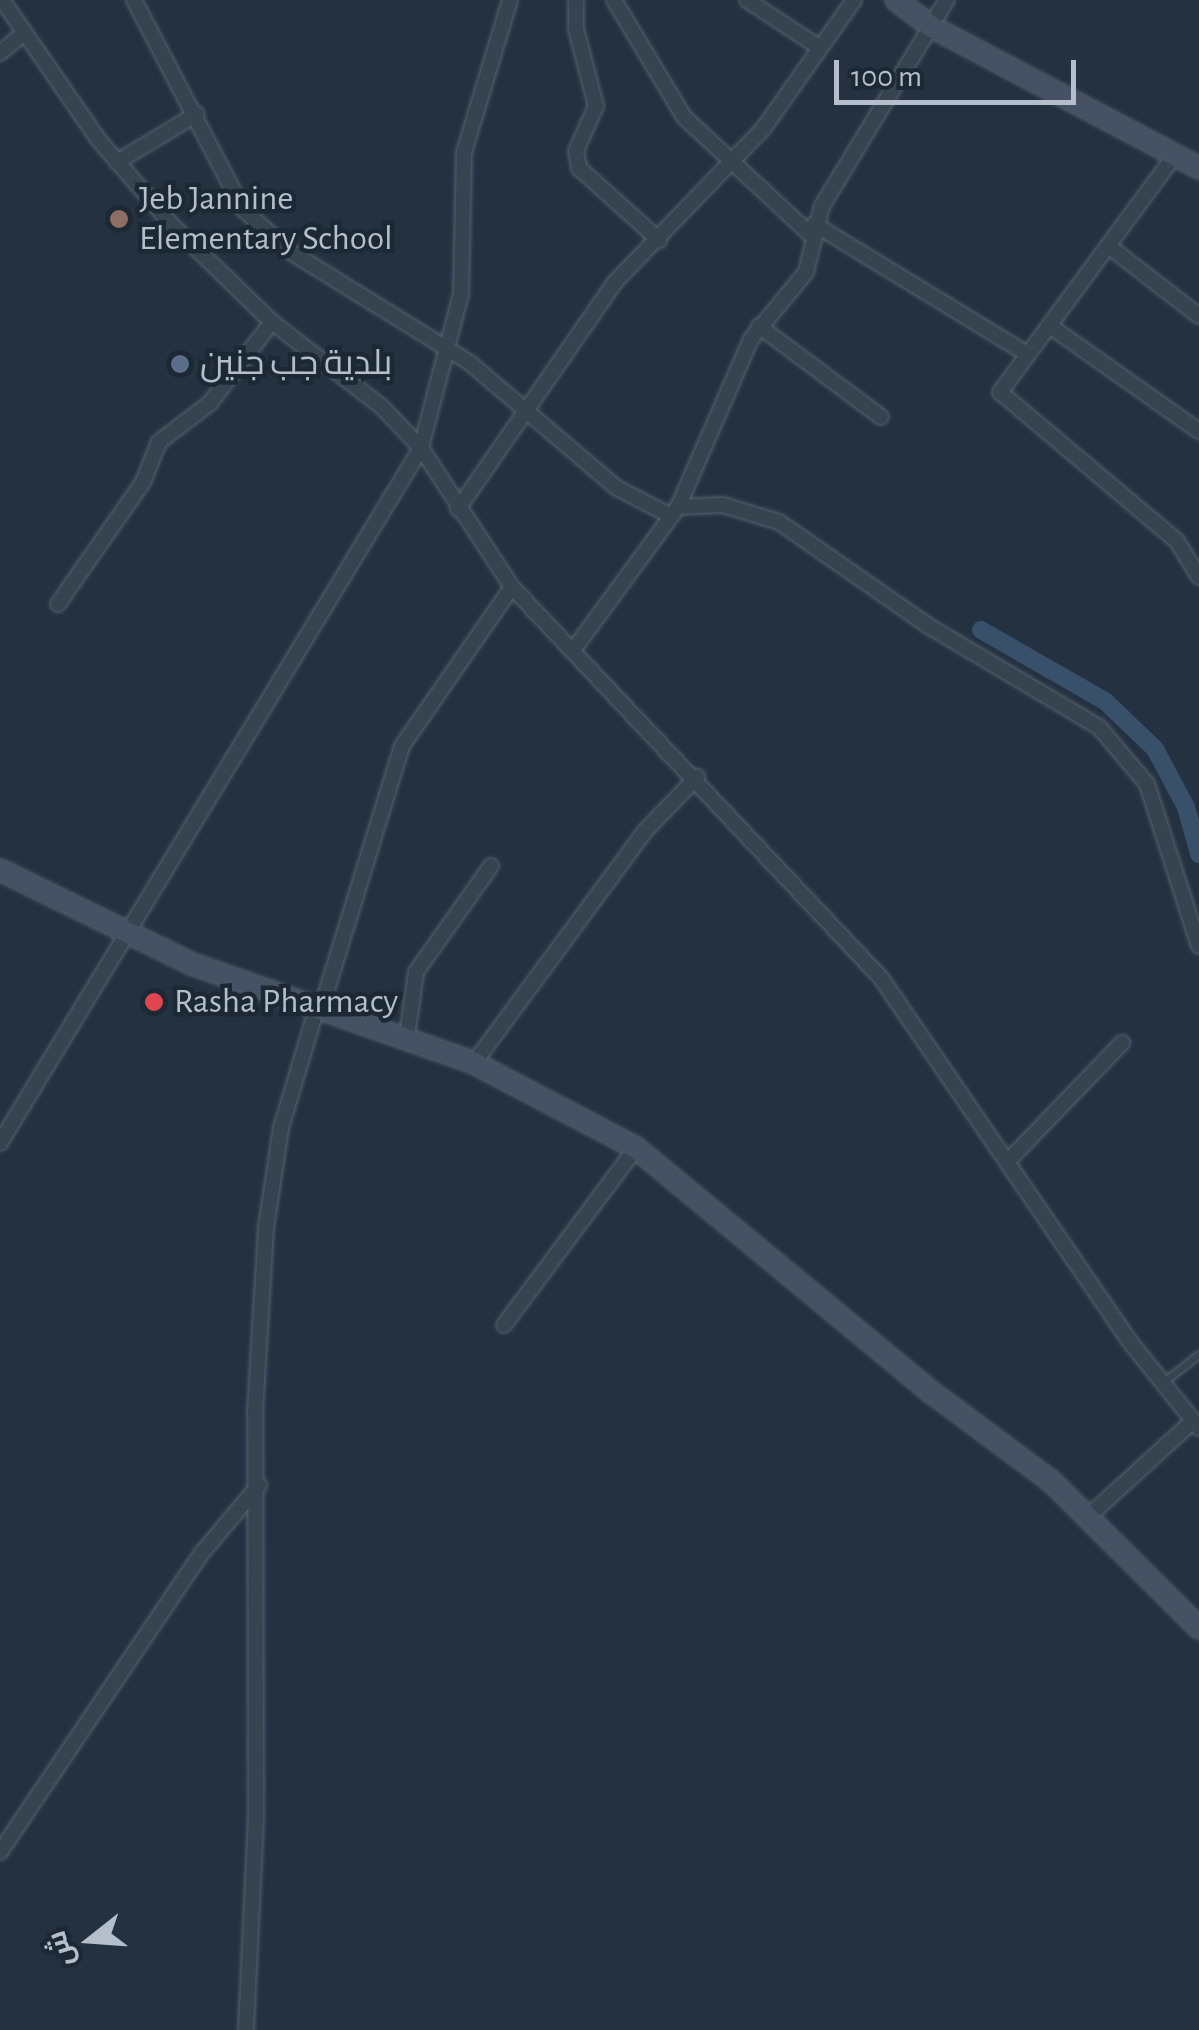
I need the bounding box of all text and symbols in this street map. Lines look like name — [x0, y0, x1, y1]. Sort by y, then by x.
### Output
scale bar — [839, 40, 1082, 102]
text: 100 m — [851, 62, 922, 92]
place label: Jeb Jannine Elementary School — [139, 178, 393, 260]
marker: Jeb Jannine Elementary School — [108, 208, 130, 230]
place label: بلدية جب جنين — [200, 343, 392, 385]
marker: بلدية جب جنين — [169, 353, 191, 375]
place label: Rasha Pharmacy — [174, 981, 398, 1023]
marker: Rasha Pharmacy — [143, 991, 165, 1013]
north arrow — [40, 1890, 140, 1990]
text: ش — [43, 1927, 80, 1970]

